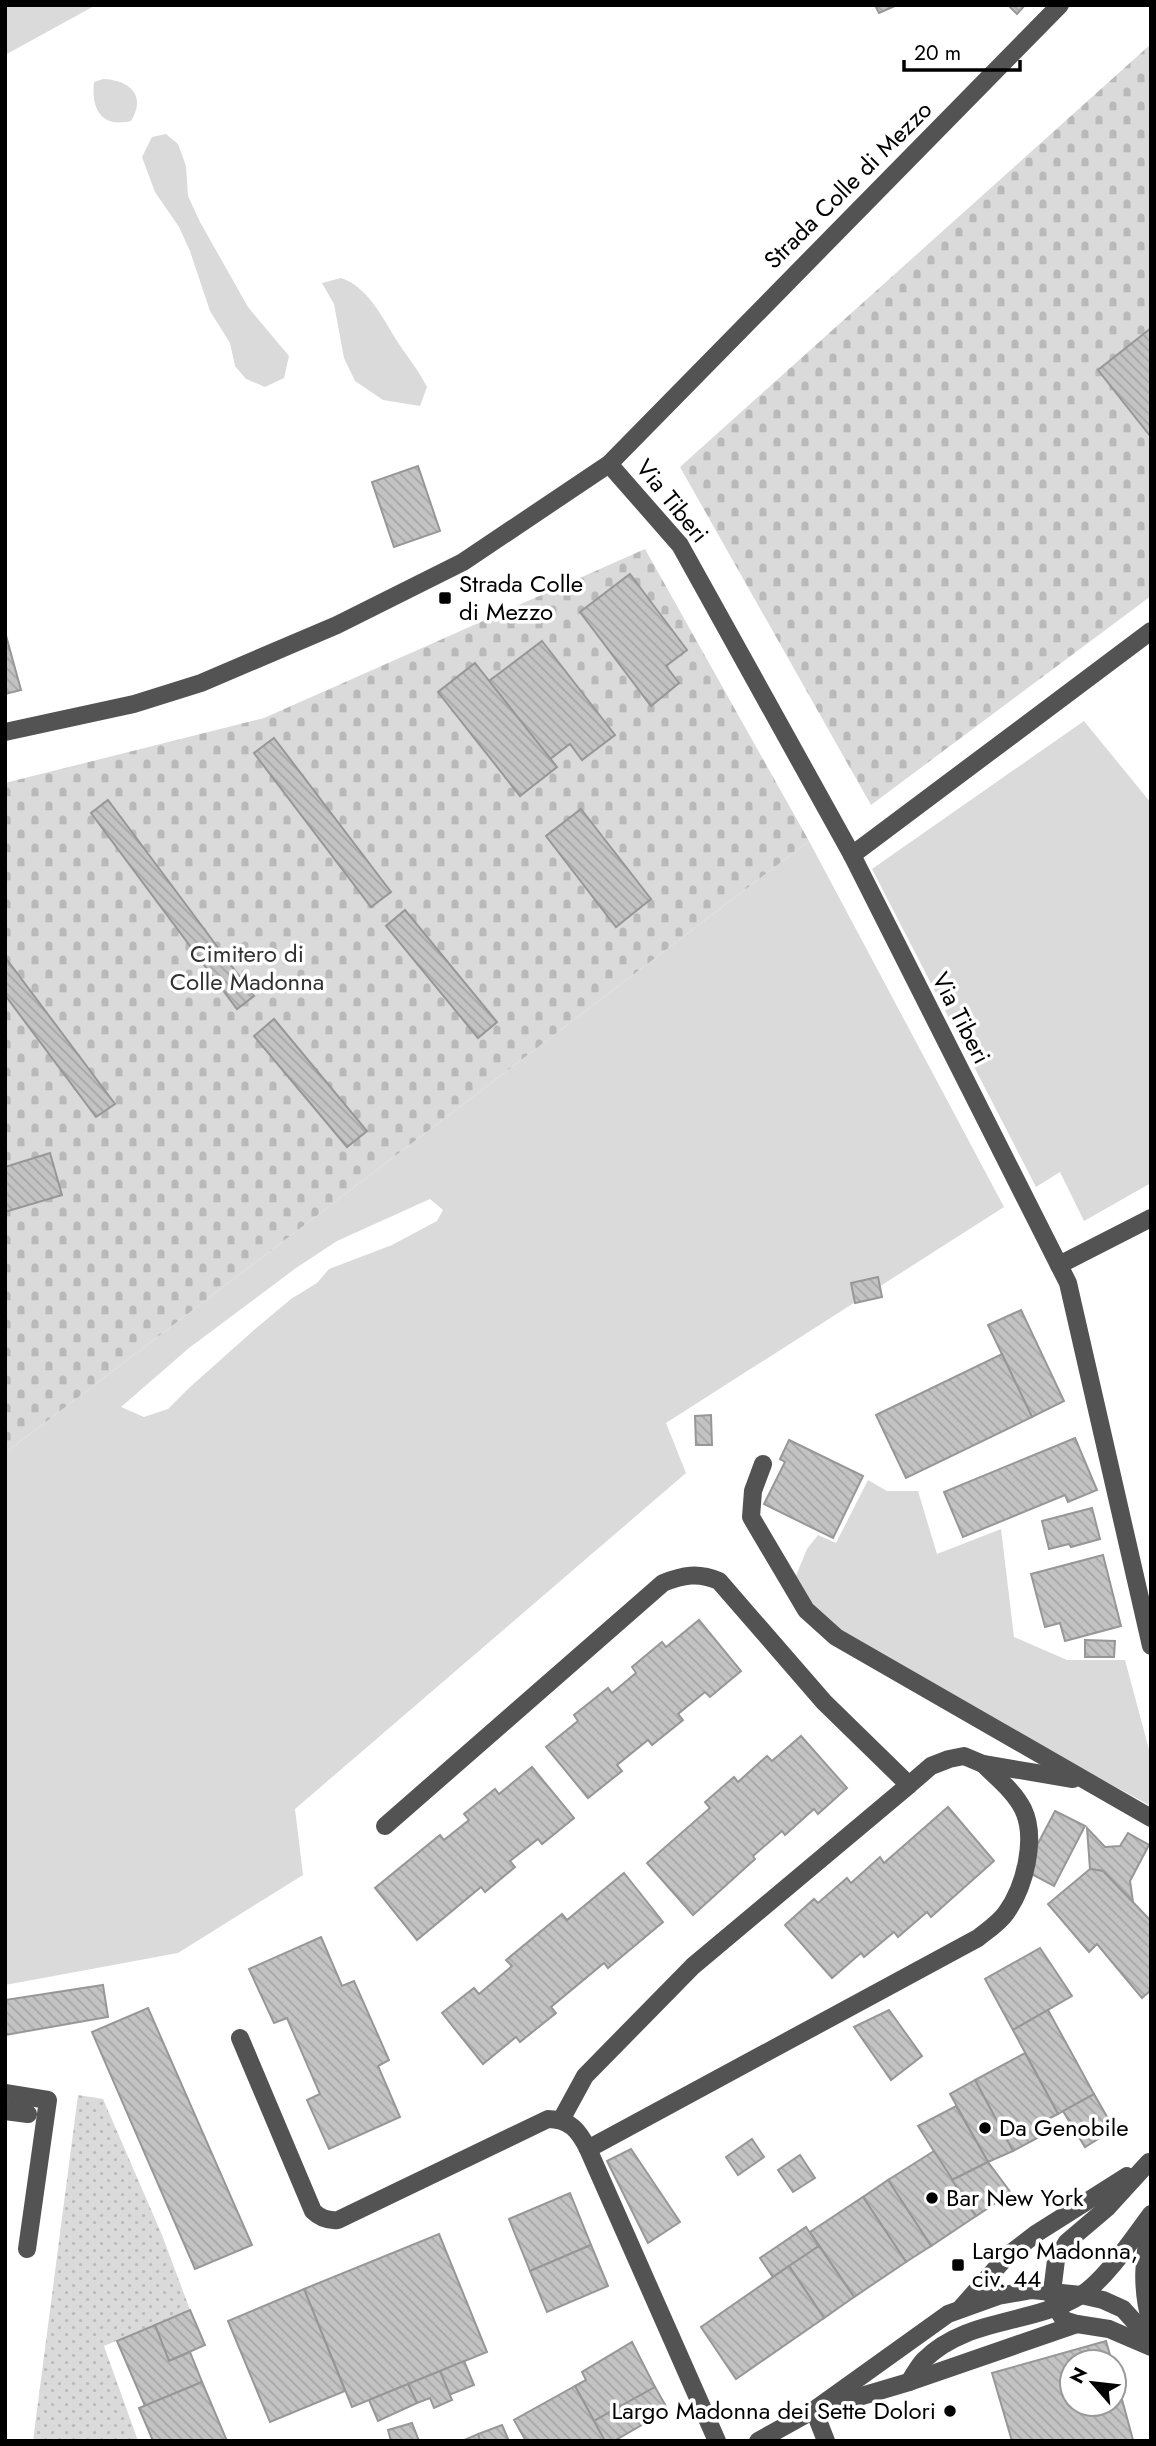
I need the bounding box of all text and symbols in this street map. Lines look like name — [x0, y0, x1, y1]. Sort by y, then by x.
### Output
scale bar — [904, 28, 1020, 72]
text: 20 m — [914, 38, 961, 68]
street label: Strada Colle di Mezzo — [756, 93, 940, 277]
street label: Via Tiberi — [628, 451, 717, 550]
place label: Strada Colle di Mezzo — [459, 566, 583, 629]
marker: Strada Colle di Mezzo — [437, 590, 453, 606]
park label: Cimitero di Colle Madonna — [170, 936, 324, 999]
street label: Via Tiberi — [923, 966, 999, 1070]
place label: Da Genobile — [999, 2110, 1129, 2145]
marker: Da Genobile — [977, 2120, 993, 2136]
place label: Bar New York — [946, 2180, 1084, 2215]
marker: Bar New York — [924, 2190, 940, 2206]
place label: Largo Madonna, civ. 44 — [972, 2233, 1138, 2296]
marker: Largo Madonna, civ. 44 — [950, 2257, 966, 2273]
north arrow — [1058, 2348, 1128, 2418]
text: N — [1063, 2362, 1094, 2388]
place label: Largo Madonna dei Sette Dolori — [611, 2393, 936, 2428]
marker: Largo Madonna dei Sette Dolori — [942, 2403, 958, 2419]

